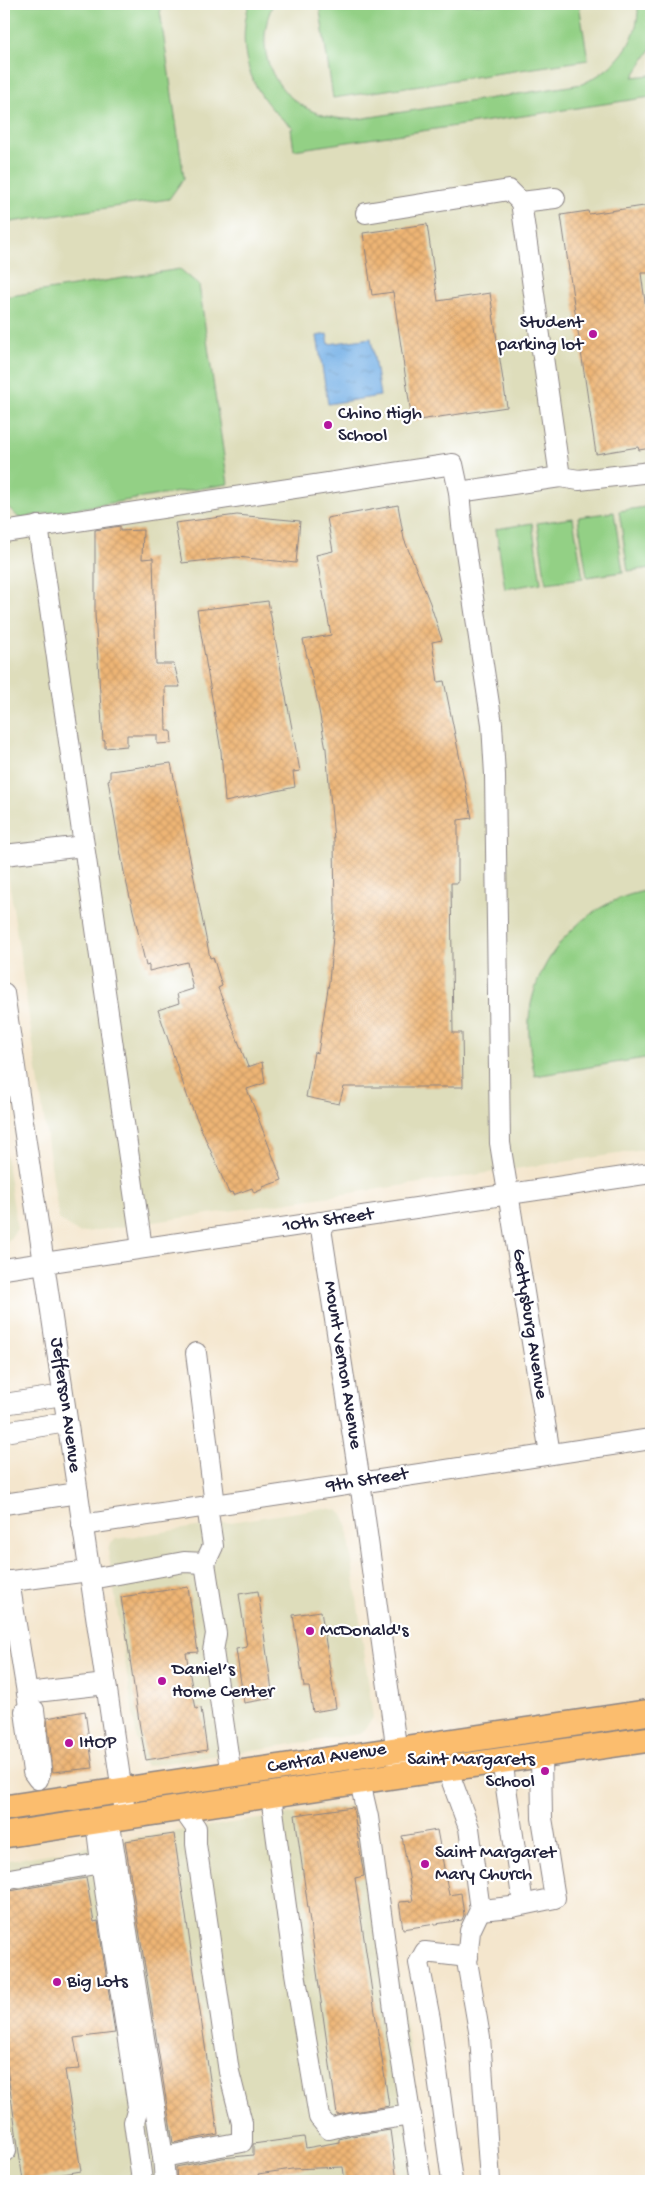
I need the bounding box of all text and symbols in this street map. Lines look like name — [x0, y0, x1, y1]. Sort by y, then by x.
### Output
place label: Student parking lot — [497, 312, 585, 357]
marker: Student parking lot — [587, 328, 599, 340]
place label: Chino High School — [338, 403, 422, 448]
marker: Chino High School — [322, 419, 334, 431]
street label: 10th Street — [280, 1203, 377, 1239]
street label: Gettysburg Avenue — [506, 1247, 552, 1401]
street label: Mount Vernon Avenue — [317, 1279, 367, 1451]
street label: Jefferson Avenue — [44, 1336, 86, 1474]
street label: 9th Street — [323, 1463, 412, 1499]
place label: McDonald's — [320, 1620, 410, 1643]
marker: McDonald's — [304, 1625, 316, 1637]
place label: Daniel’s Home Center — [170, 1659, 276, 1704]
marker: Daniel’s Home Center — [156, 1675, 168, 1687]
place label: IHOP — [79, 1732, 117, 1755]
marker: IHOP — [63, 1737, 75, 1749]
street label: Central Avenue — [266, 1738, 388, 1780]
place label: Saint Margarets School — [407, 1749, 536, 1794]
marker: Saint Margarets School — [539, 1765, 551, 1777]
place label: Saint Margaret Mary Church — [435, 1842, 558, 1887]
marker: Saint Margaret Mary Church — [419, 1858, 431, 1870]
place label: Big Lots — [66, 1971, 129, 1994]
marker: Big Lots — [51, 1976, 63, 1988]

